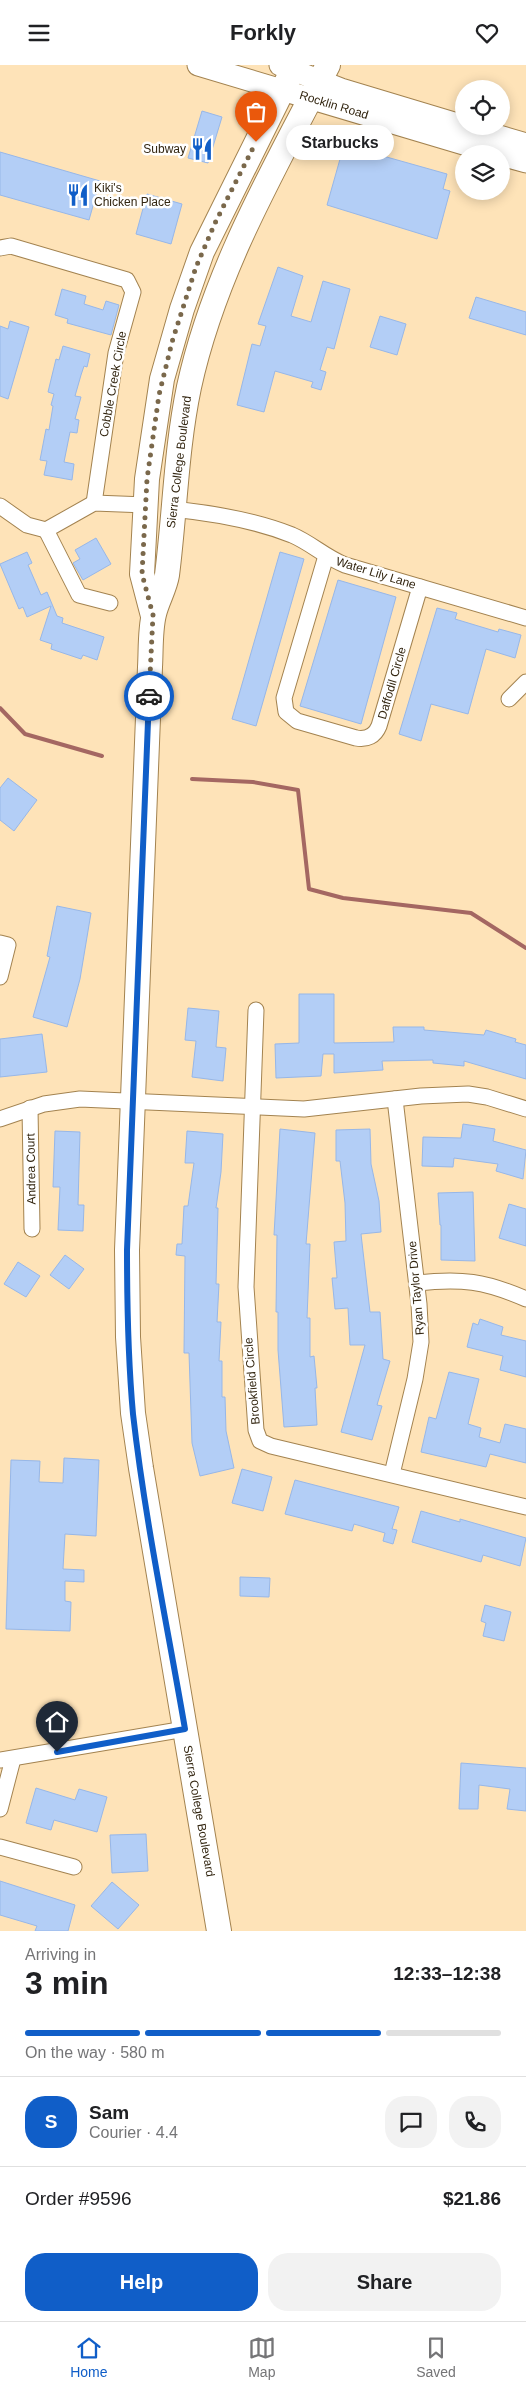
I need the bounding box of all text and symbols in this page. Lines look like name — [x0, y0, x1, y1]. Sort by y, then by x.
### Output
icon: menu — [25, 19, 53, 47]
icon: heart — [473, 19, 501, 47]
text: Forkly — [230, 20, 296, 45]
map controls — [455, 80, 510, 200]
button: locate — [455, 80, 510, 135]
street label: Rocklin Road — [298, 88, 370, 122]
pin — [235, 91, 277, 142]
icon: bag — [242, 98, 270, 126]
callout: Starbucks — [286, 125, 394, 159]
text: Starbucks — [301, 134, 379, 151]
restaurant icon: Subway — [189, 136, 215, 162]
place label: Subway — [143, 142, 186, 156]
button: layers — [455, 145, 510, 200]
place label: Kiki's Chicken Place — [94, 181, 171, 209]
restaurant icon: Kiki's Chicken Place — [65, 182, 91, 208]
street label: Cobble Creek Circle — [97, 330, 129, 438]
street label: Sierra College Boulevard — [164, 395, 194, 529]
street label: Water Lily Lane — [334, 554, 418, 592]
street label: Daffodil Circle — [375, 645, 409, 721]
courier — [124, 671, 174, 721]
icon: car — [135, 682, 163, 710]
street label: Andrea Court — [23, 1133, 39, 1205]
street label: Ryan Taylor Drive — [405, 1240, 427, 1336]
street label: Brookfield Circle — [241, 1337, 263, 1425]
pin — [36, 1701, 78, 1752]
icon: home — [43, 1708, 71, 1736]
street label: Sierra College Boulevard — [181, 1744, 217, 1878]
text: Arriving in — [25, 1946, 96, 1963]
text: 12:33–12:38 — [393, 1963, 501, 1984]
text: 3 min — [25, 1965, 109, 2001]
text: On the way · 580 m — [25, 2044, 165, 2061]
button: chat — [385, 2096, 437, 2148]
button: phone — [449, 2096, 501, 2148]
text: Sam — [89, 2102, 129, 2123]
text: S — [45, 2111, 57, 2132]
text: Courier · 4.4 — [89, 2124, 178, 2141]
text: Order #9596 — [25, 2188, 132, 2209]
text: $21.86 — [443, 2188, 501, 2209]
button: Help — [25, 2253, 258, 2311]
button: Share — [268, 2253, 501, 2311]
tab: Home — [70, 2334, 108, 2380]
tab: Map — [248, 2334, 276, 2380]
tab: Saved — [416, 2334, 456, 2380]

